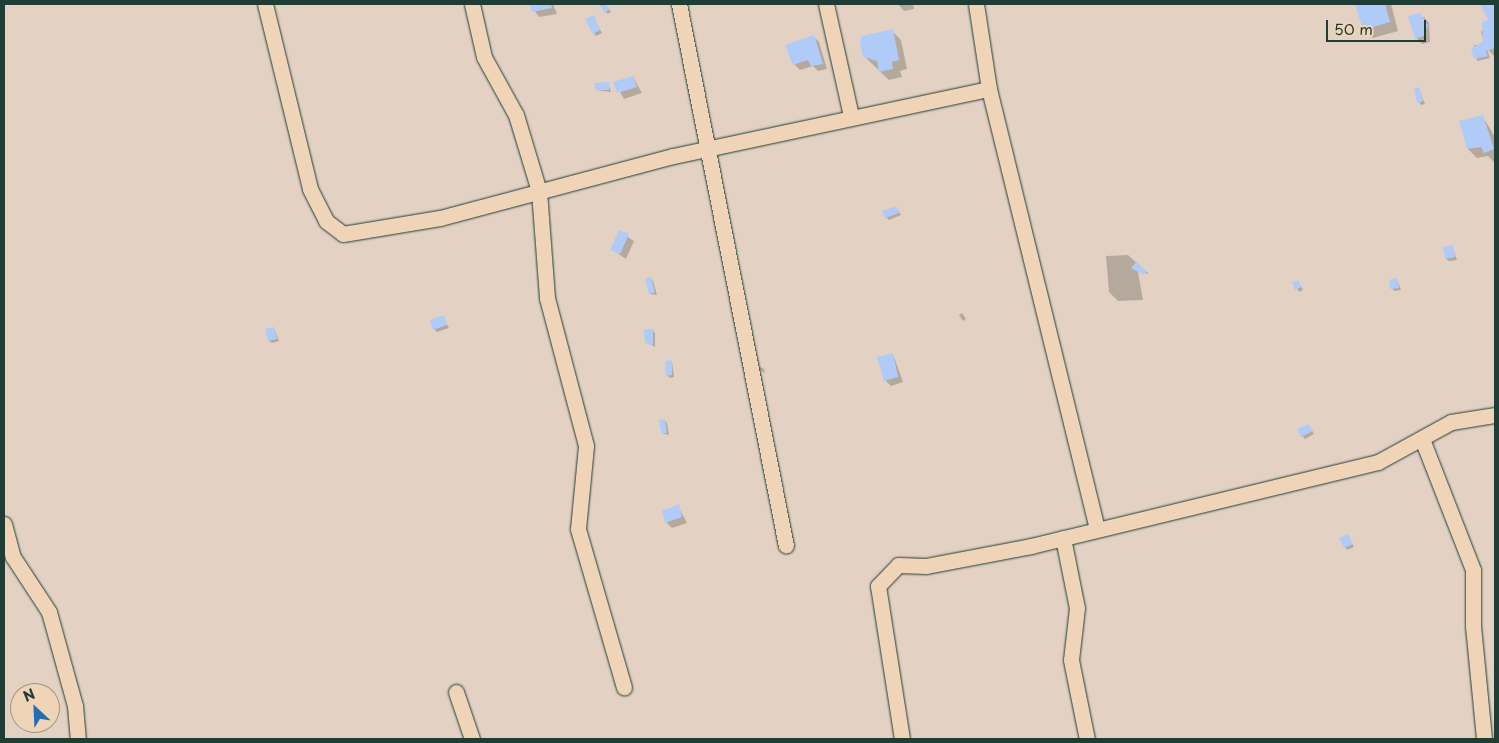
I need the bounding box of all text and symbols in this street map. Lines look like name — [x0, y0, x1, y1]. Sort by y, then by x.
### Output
scale bar — [1329, 10, 1429, 42]
text: 50 m — [1334, 17, 1373, 40]
north arrow — [10, 683, 60, 733]
text: N — [19, 683, 38, 707]

